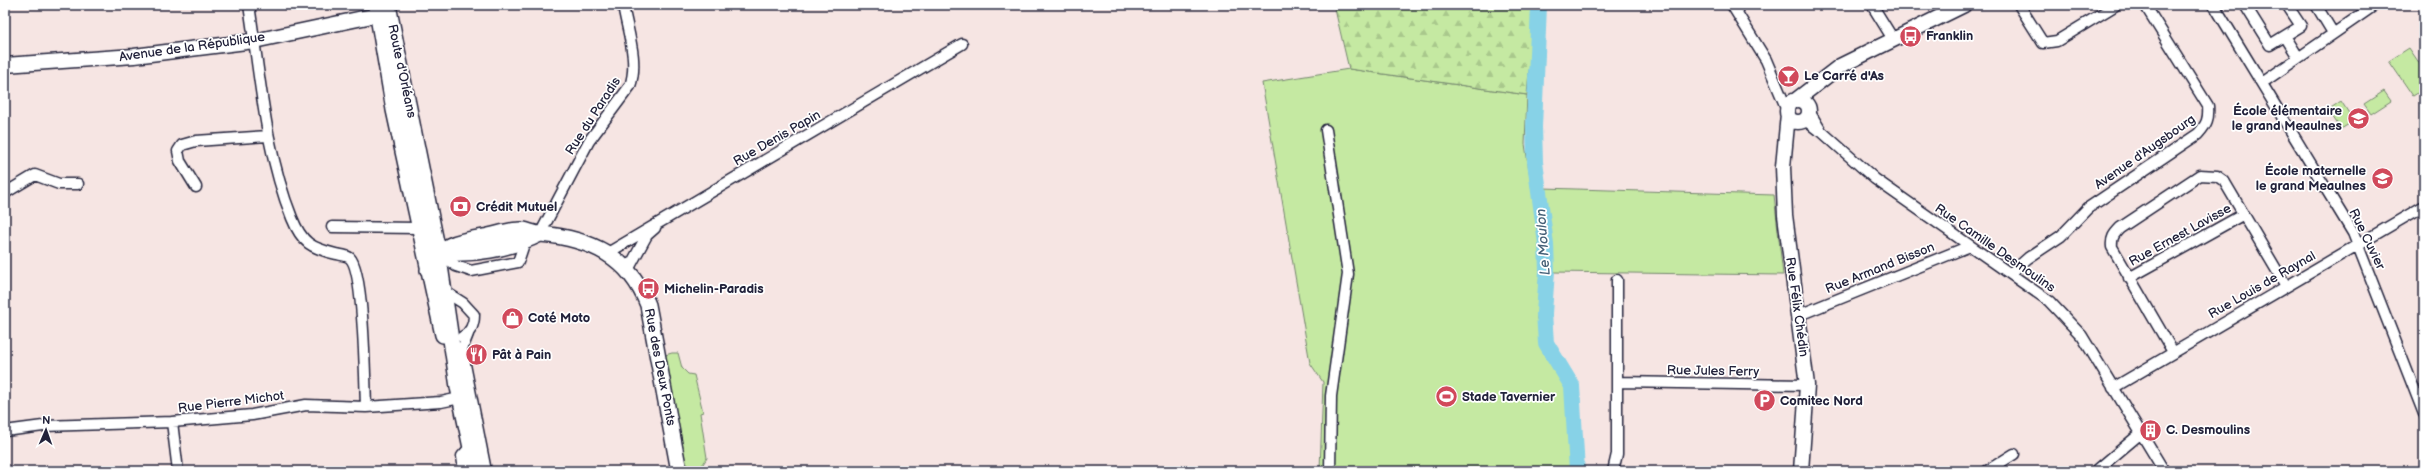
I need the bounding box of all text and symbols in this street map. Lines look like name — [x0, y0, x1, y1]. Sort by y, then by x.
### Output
street label: Route d'Orléans — [384, 23, 420, 120]
bus stop icon: Franklin — [1897, 23, 1923, 49]
place label: Franklin — [1926, 28, 1973, 44]
street label: Avenue de la République — [118, 29, 266, 65]
bar icon: Le Carré d'As — [1776, 63, 1802, 89]
place label: Le Carré d'As — [1804, 68, 1884, 84]
street label: Rue du Paradis — [562, 74, 624, 158]
place label: École élémentaire le grand Meaulnes — [2232, 102, 2343, 134]
school or university icon: École élémentaire le grand Meaulnes — [2345, 105, 2371, 131]
street label: Rue Denis Papin — [731, 107, 823, 169]
street label: Avenue d'Augsbourg — [2091, 111, 2199, 193]
place label: École maternelle le grand Meaulnes — [2256, 162, 2367, 194]
school or university icon: École maternelle le grand Meaulnes — [2369, 165, 2395, 191]
bank icon: Crédit Mutuel — [448, 194, 474, 220]
place label: Crédit Mutuel — [476, 199, 557, 215]
street label: Rue Camille Desmoulins — [1932, 200, 2059, 296]
street label: Rue Ernest Lavisse — [2126, 200, 2234, 270]
street label: Rue Cuvier — [2345, 206, 2389, 272]
water label: Le Moulon — [1532, 208, 1554, 276]
street label: Rue Armand Bisson — [1823, 239, 1937, 297]
street label: Rue Louis de Raynal — [2206, 248, 2318, 322]
street label: Rue Félix Chédin — [1782, 256, 1812, 358]
bus stop icon: Michelin-Paradis — [636, 276, 662, 302]
place label: Michelin-Paradis — [664, 281, 764, 297]
shop icon: Coté Moto — [500, 305, 526, 331]
street label: Rue des Deux Ponts — [641, 307, 679, 428]
place label: Coté Moto — [528, 310, 590, 326]
restaurant icon: Pât à Pain — [464, 342, 490, 368]
place label: Pât à Pain — [492, 347, 551, 363]
street label: Rue Jules Ferry — [1667, 362, 1759, 380]
sports icon: Stade Tavernier — [1433, 384, 1459, 410]
street label: Rue Pierre Michot — [177, 388, 285, 416]
parking icon: Comitec Nord — [1752, 388, 1778, 414]
place label: Stade Tavernier — [1462, 389, 1556, 405]
place label: Comitec Nord — [1780, 393, 1863, 409]
north arrow — [26, 410, 66, 450]
text: N — [42, 414, 51, 427]
building icon: C. Desmoulins — [2138, 417, 2164, 443]
place label: C. Desmoulins — [2166, 422, 2250, 438]

